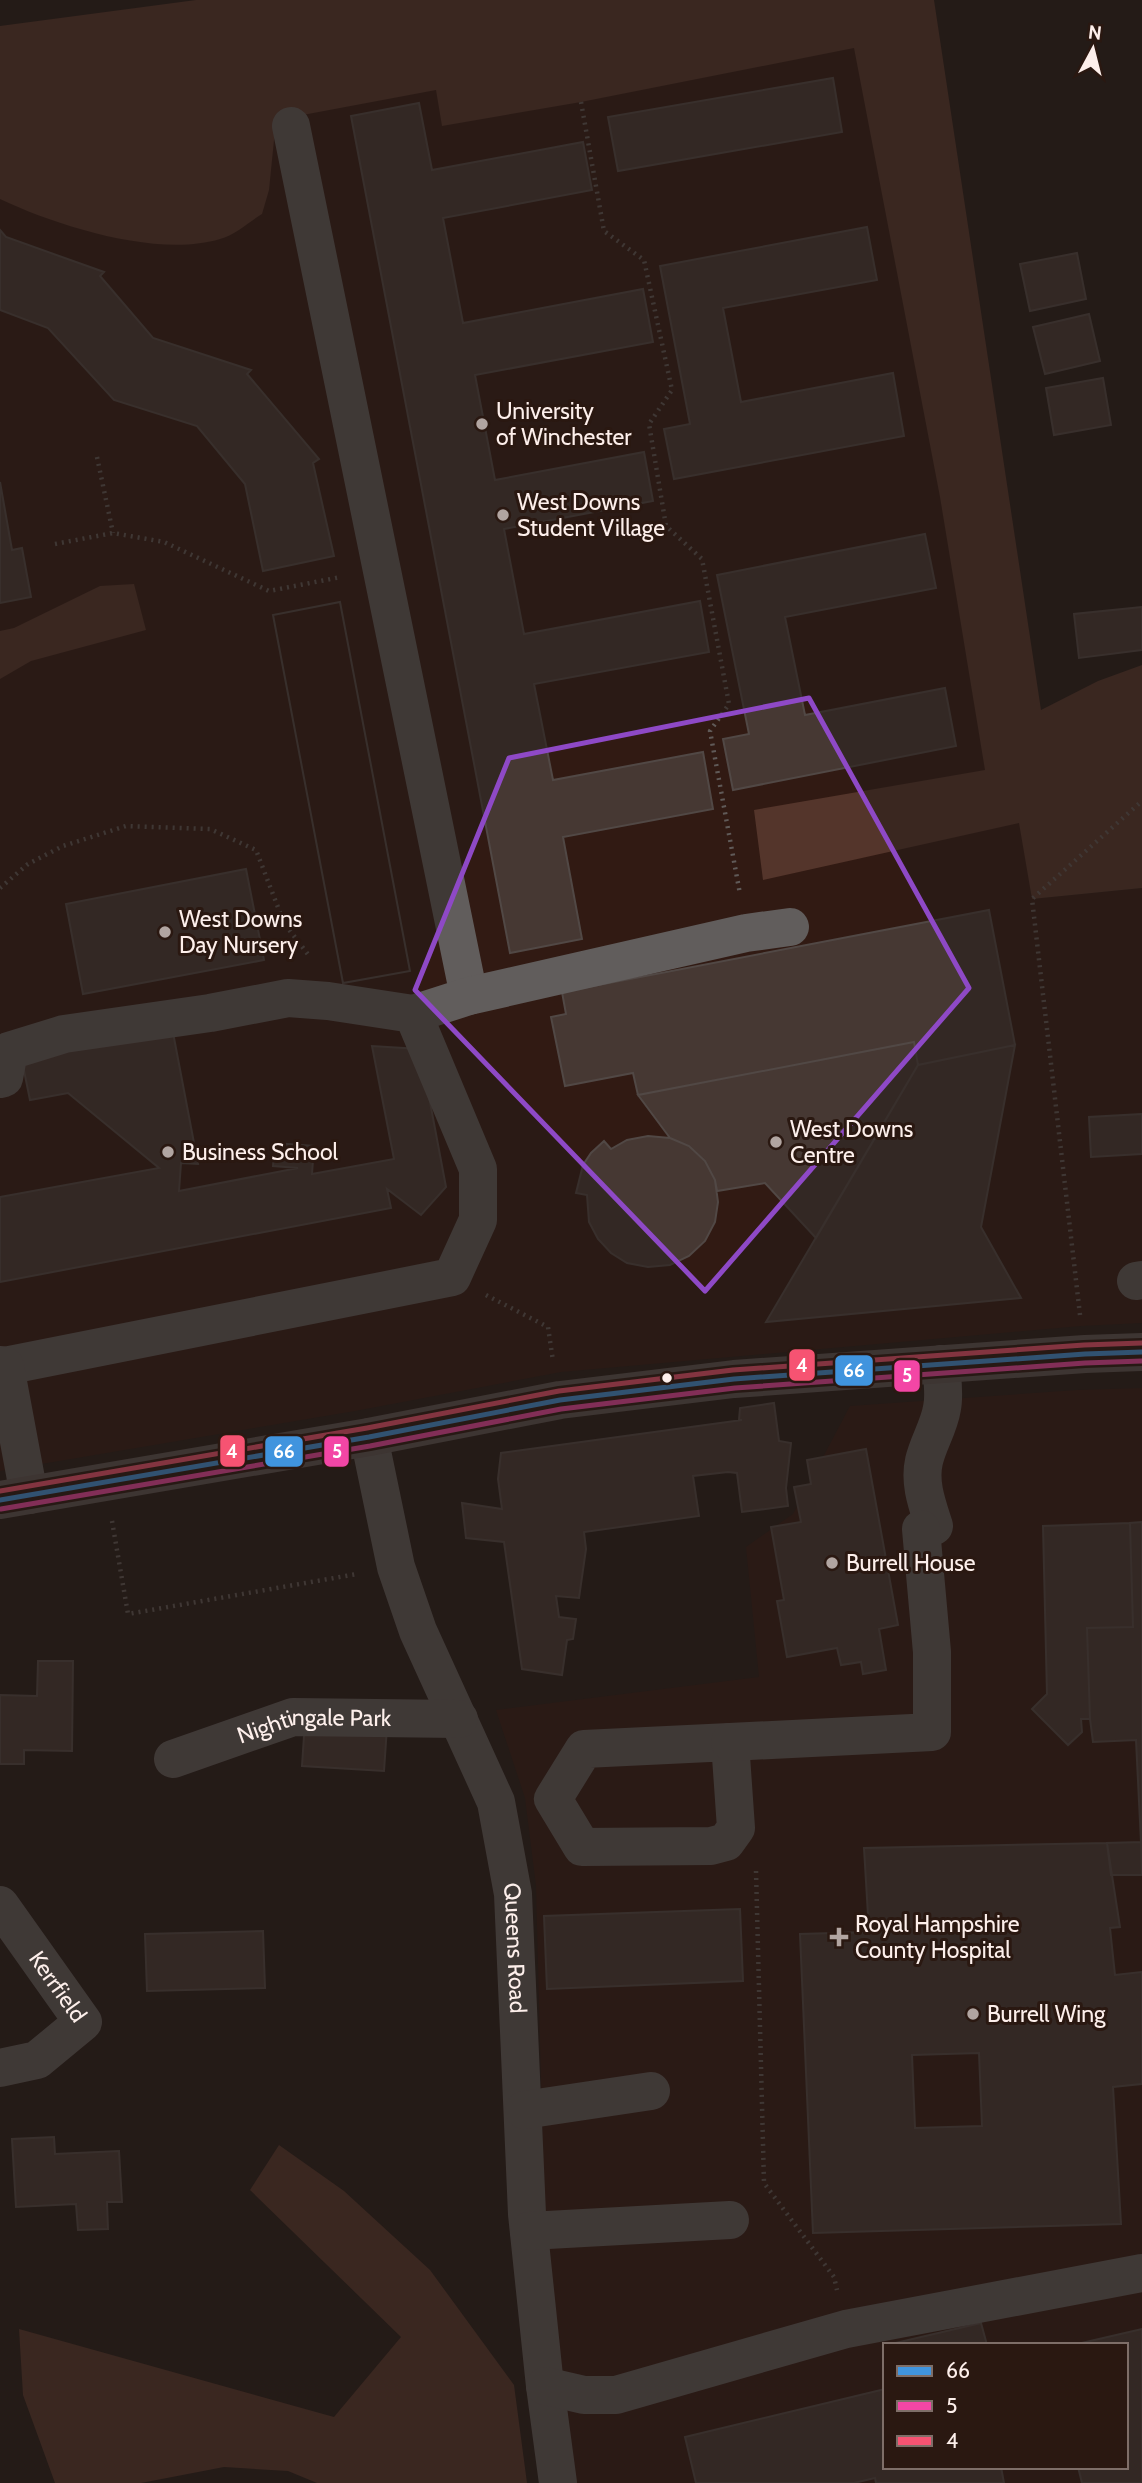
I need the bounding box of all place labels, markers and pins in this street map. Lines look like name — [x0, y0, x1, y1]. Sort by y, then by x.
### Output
place label: University of Winchester — [496, 397, 632, 451]
marker: University of Winchester — [474, 416, 490, 432]
place label: West Downs Student Village — [517, 488, 665, 542]
marker: West Downs Student Village — [495, 507, 511, 523]
place label: West Downs Day Nursery — [179, 905, 302, 959]
marker: West Downs Day Nursery — [157, 924, 173, 940]
place label: West Downs Centre — [790, 1115, 913, 1169]
marker: West Downs Centre — [768, 1134, 784, 1150]
place label: Business School — [182, 1138, 339, 1166]
marker: Business School — [160, 1144, 176, 1160]
unlabelled marker — [660, 1371, 674, 1385]
place label: Burrell House — [846, 1549, 976, 1577]
marker: Burrell House — [824, 1555, 840, 1571]
place label: Royal Hampshire County Hospital — [855, 1910, 1020, 1964]
marker: Royal Hampshire County Hospital — [829, 1927, 849, 1947]
place label: Burrell Wing — [987, 2000, 1106, 2028]
marker: Burrell Wing — [965, 2006, 981, 2022]

